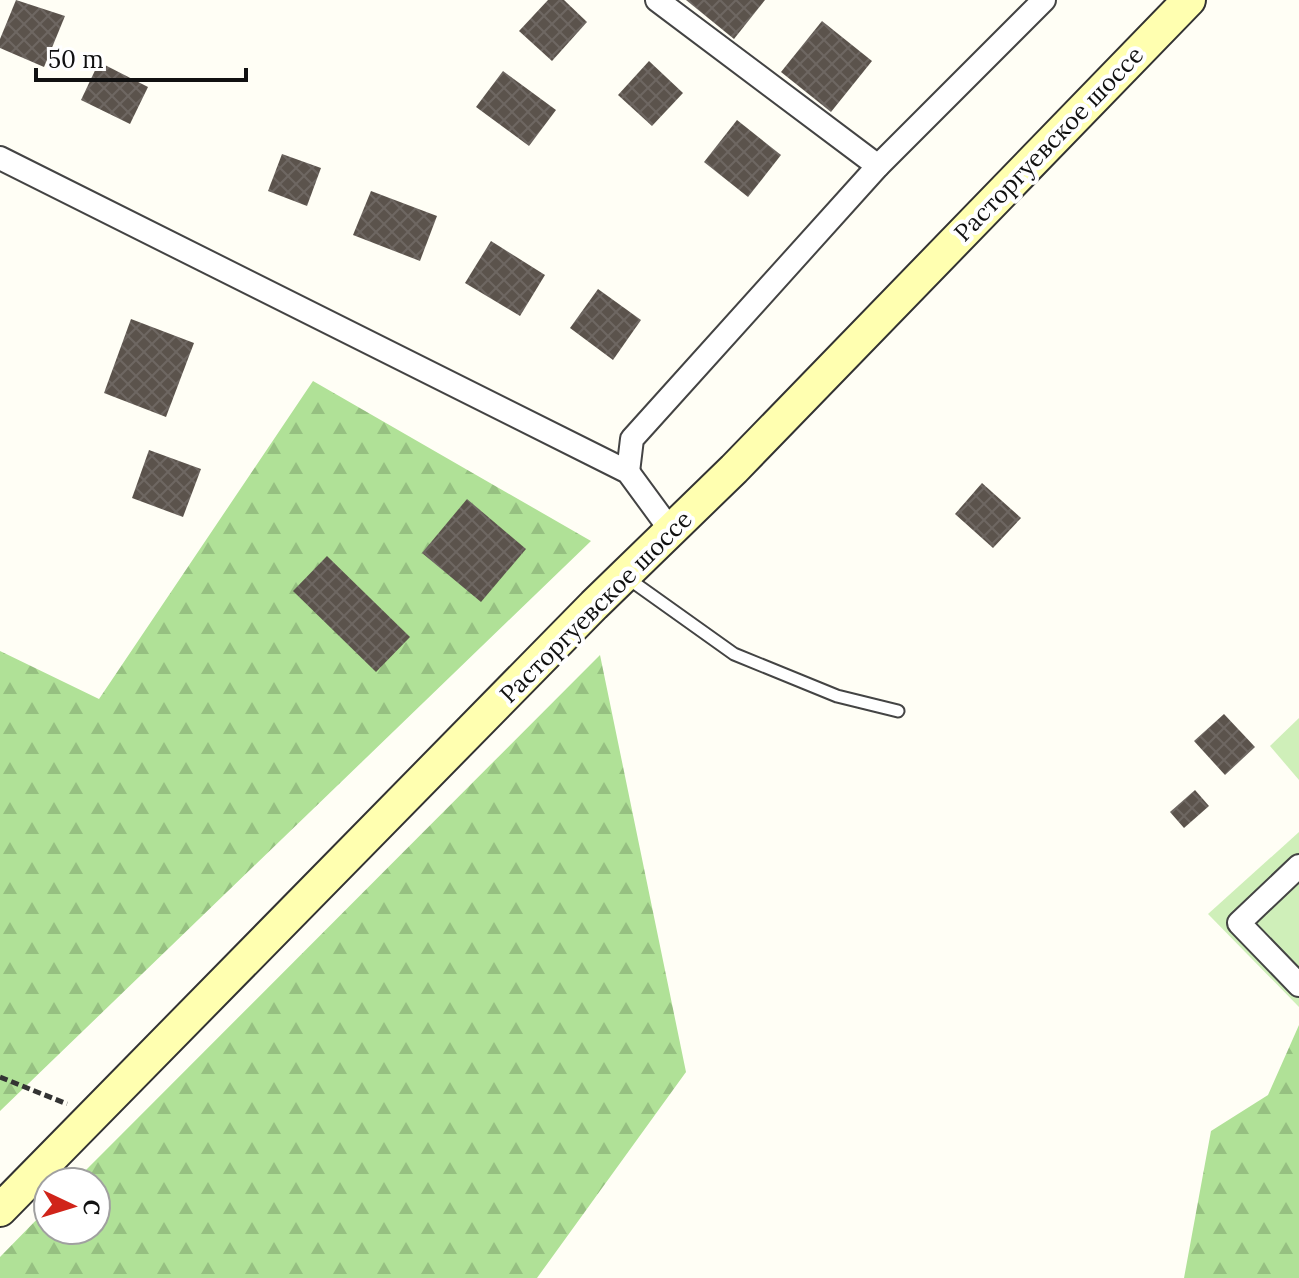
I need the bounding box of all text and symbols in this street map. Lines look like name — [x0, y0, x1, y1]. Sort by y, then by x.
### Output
scale bar — [36, 32, 246, 82]
street label: Расторгуевское шоссе — [947, 40, 1150, 248]
text: 50 m — [48, 44, 104, 75]
street label: Расторгуевское шоссе — [493, 504, 698, 709]
north arrow — [32, 1166, 112, 1246]
text: С — [77, 1199, 106, 1216]

